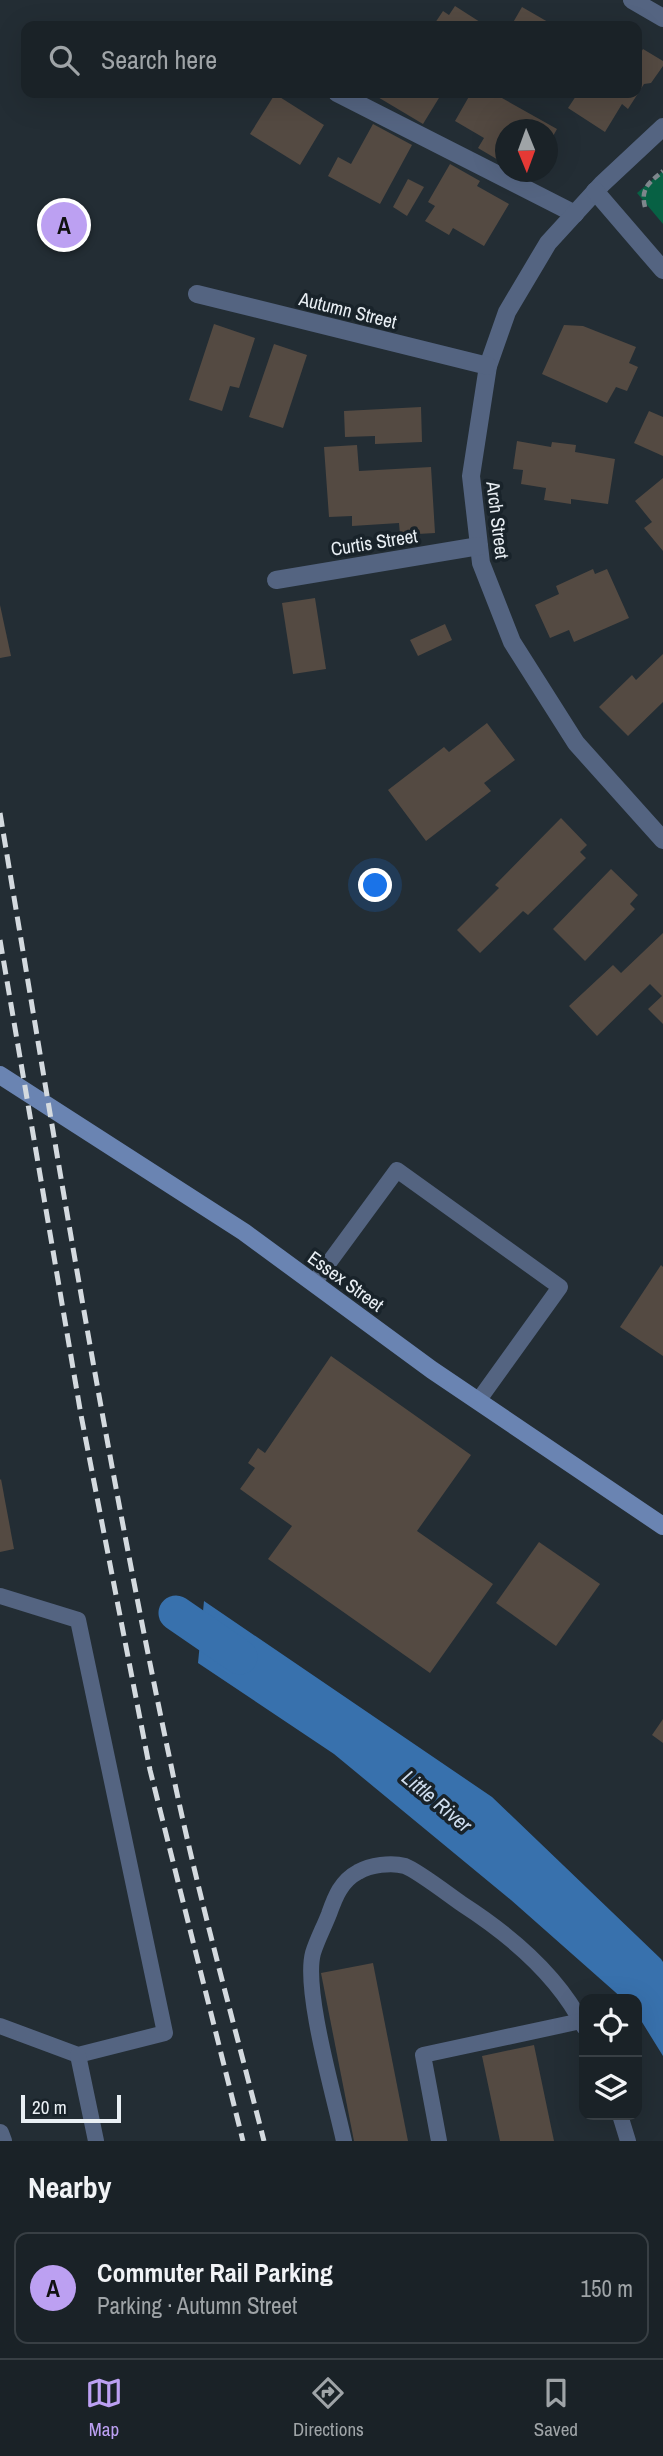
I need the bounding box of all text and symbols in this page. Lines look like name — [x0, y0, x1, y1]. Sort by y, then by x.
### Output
search box — [21, 21, 642, 98]
icon: search — [45, 41, 83, 79]
text: Search here — [101, 42, 217, 77]
north arrow — [495, 119, 558, 182]
pin: A — [41, 199, 87, 251]
street label: Autumn Street — [296, 285, 400, 335]
street label: Arch Street — [480, 479, 516, 561]
street label: Curtis Street — [329, 522, 420, 562]
your location — [358, 868, 392, 902]
street label: Essex Street — [303, 1245, 390, 1318]
water label: Little River — [396, 1763, 479, 1840]
map controls — [579, 1994, 642, 2120]
button: locate — [579, 1994, 642, 2057]
button: layers — [579, 2057, 642, 2120]
scale bar — [21, 2092, 121, 2124]
text: 20 m — [32, 2094, 67, 2120]
text: Nearby — [28, 2167, 111, 2207]
text: Commuter Rail Parking — [97, 2255, 333, 2290]
text: A — [46, 2273, 60, 2304]
text: 150 m — [581, 2273, 633, 2304]
text: Parking · Autumn Street — [97, 2290, 297, 2321]
tab: Map — [85, 2374, 123, 2442]
tab: Directions — [293, 2374, 364, 2442]
tab: Saved — [534, 2374, 578, 2442]

